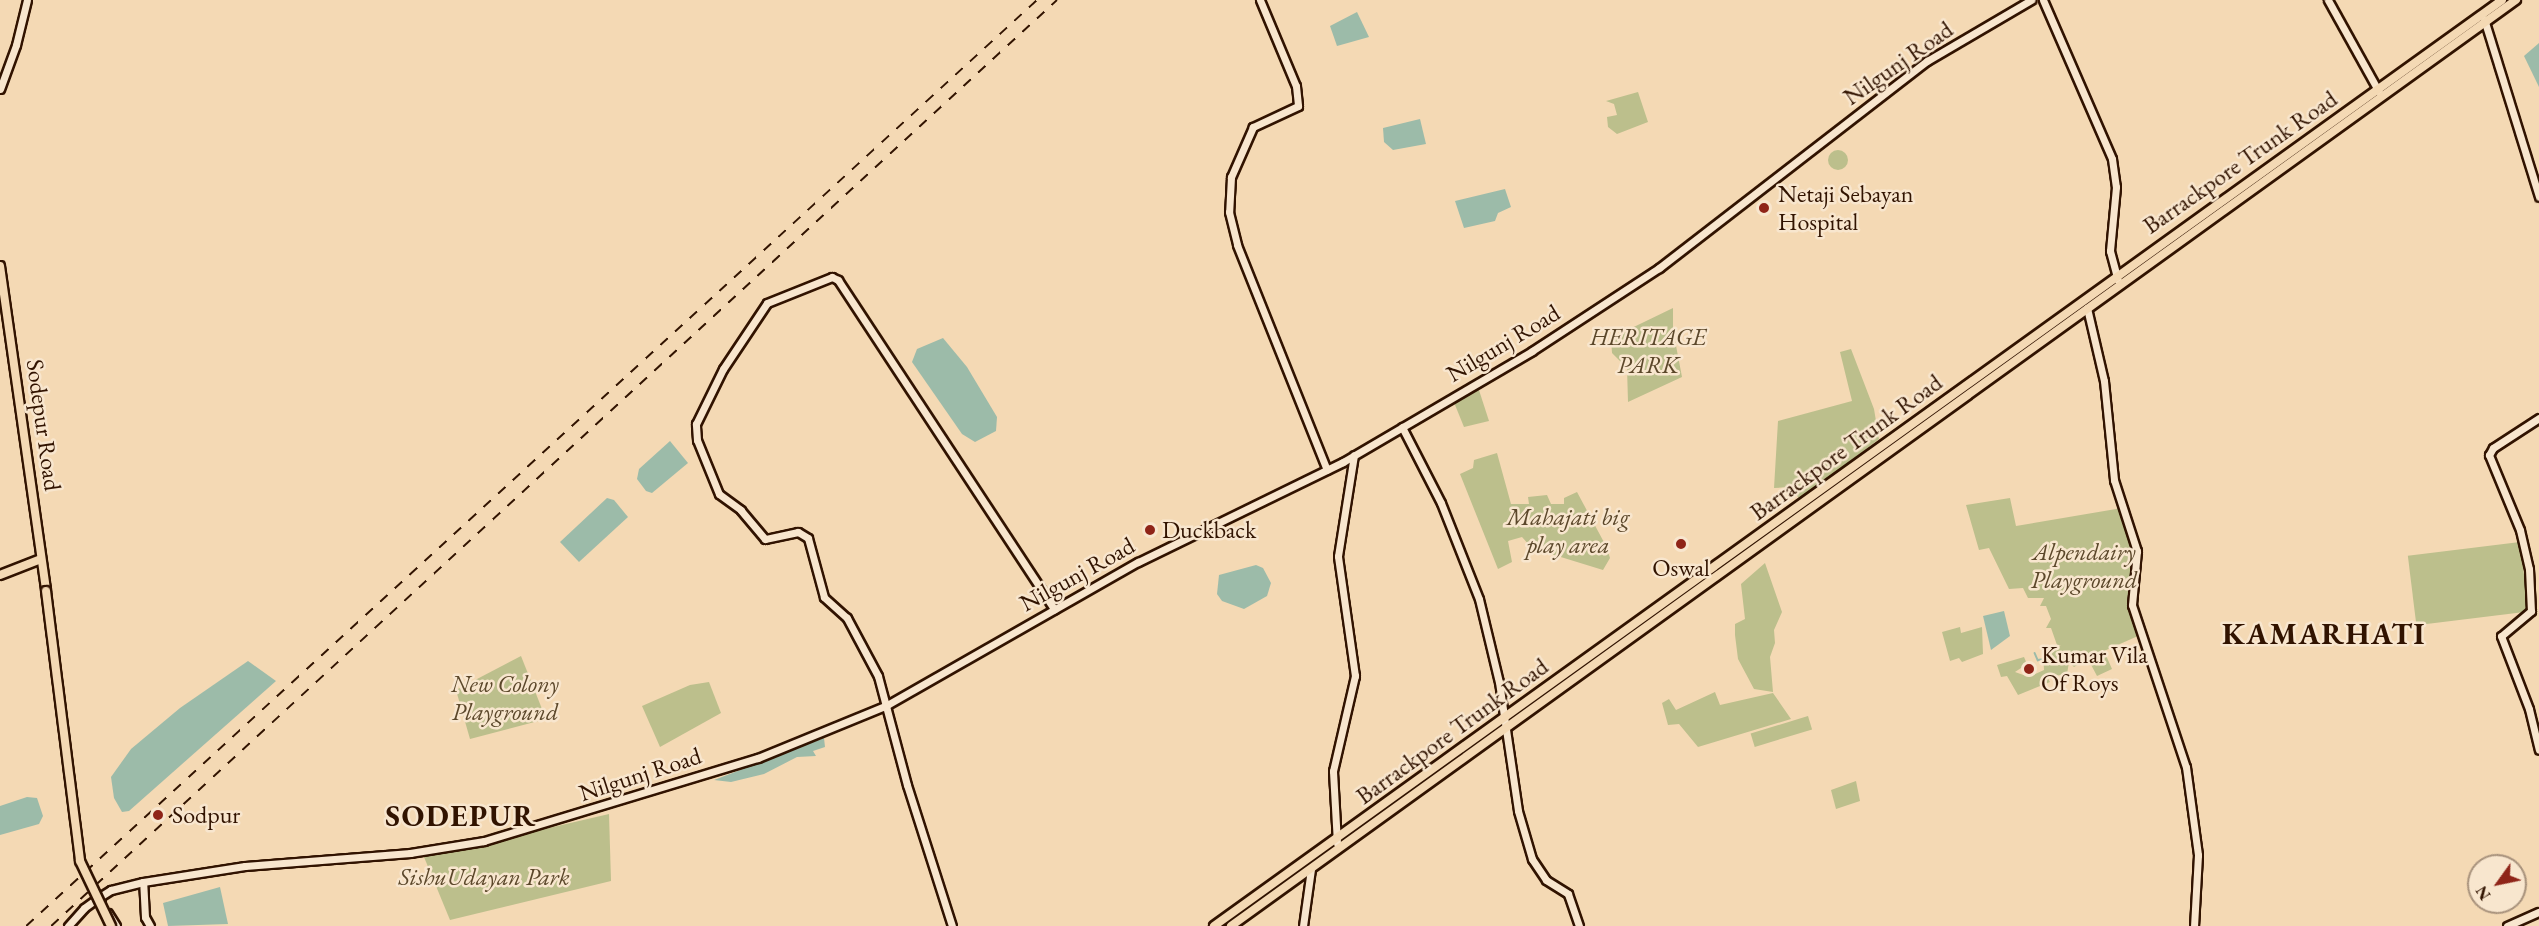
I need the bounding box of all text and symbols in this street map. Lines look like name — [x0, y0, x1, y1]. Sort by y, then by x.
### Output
street label: Nilgunj Road — [1838, 15, 1958, 111]
street label: Barrackpore Trunk Road — [2137, 84, 2343, 240]
place label: Netaji Sebayan Hospital — [1778, 180, 1913, 236]
marker: Netaji Sebayan Hospital — [1755, 199, 1773, 217]
street label: Nilgunj Road — [1441, 298, 1565, 388]
park label: HERITAGE PARK — [1590, 323, 1706, 379]
street label: Sodepur Road — [21, 357, 67, 493]
street label: Barrackpore Trunk Road — [1744, 368, 1948, 526]
park label: Mahajati big play area — [1507, 503, 1629, 559]
place label: Duckback — [1162, 516, 1256, 544]
marker: Duckback — [1143, 523, 1157, 537]
street label: Nilgunj Road — [1015, 531, 1139, 617]
marker: Oswal — [1674, 537, 1688, 551]
park label: Alpendairy Playground — [2031, 538, 2137, 594]
place label: Oswal — [1652, 554, 1710, 582]
district label: KAMARHATI — [2222, 616, 2426, 652]
place label: Kumar Vila Of Roys — [2041, 641, 2148, 697]
street label: Barrackpore Trunk Road — [1350, 652, 1554, 810]
marker: Kumar Vila Of Roys — [2022, 662, 2036, 676]
park label: New Colony Playground — [451, 670, 559, 726]
street label: Nilgunj Road — [575, 741, 705, 807]
district label: SODEPUR — [385, 798, 537, 834]
place label: Sodpur — [172, 801, 240, 829]
marker: Sodpur — [149, 806, 167, 824]
north arrow — [2467, 854, 2527, 914]
park label: SishuUdayan Park — [398, 863, 570, 891]
text: N — [2471, 882, 2495, 904]

